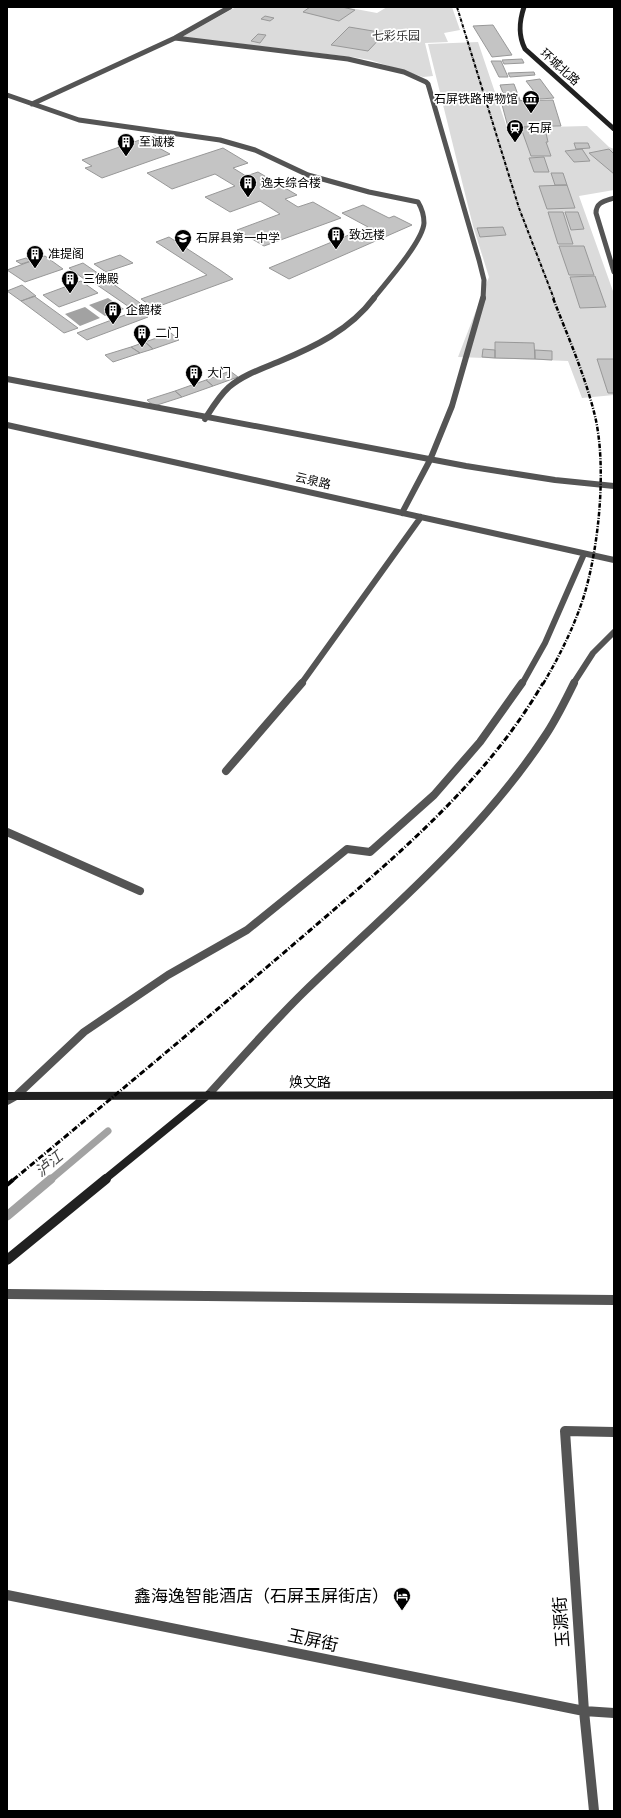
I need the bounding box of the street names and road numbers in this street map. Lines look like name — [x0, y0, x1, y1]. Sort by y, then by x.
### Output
street label: 环城北路 — [537, 44, 584, 89]
street label: 云泉路 — [294, 468, 333, 493]
street label: 焕文路 — [289, 1072, 331, 1091]
street label: 玉源街 — [547, 1596, 574, 1648]
street label: 玉屏街 — [286, 1623, 340, 1656]

